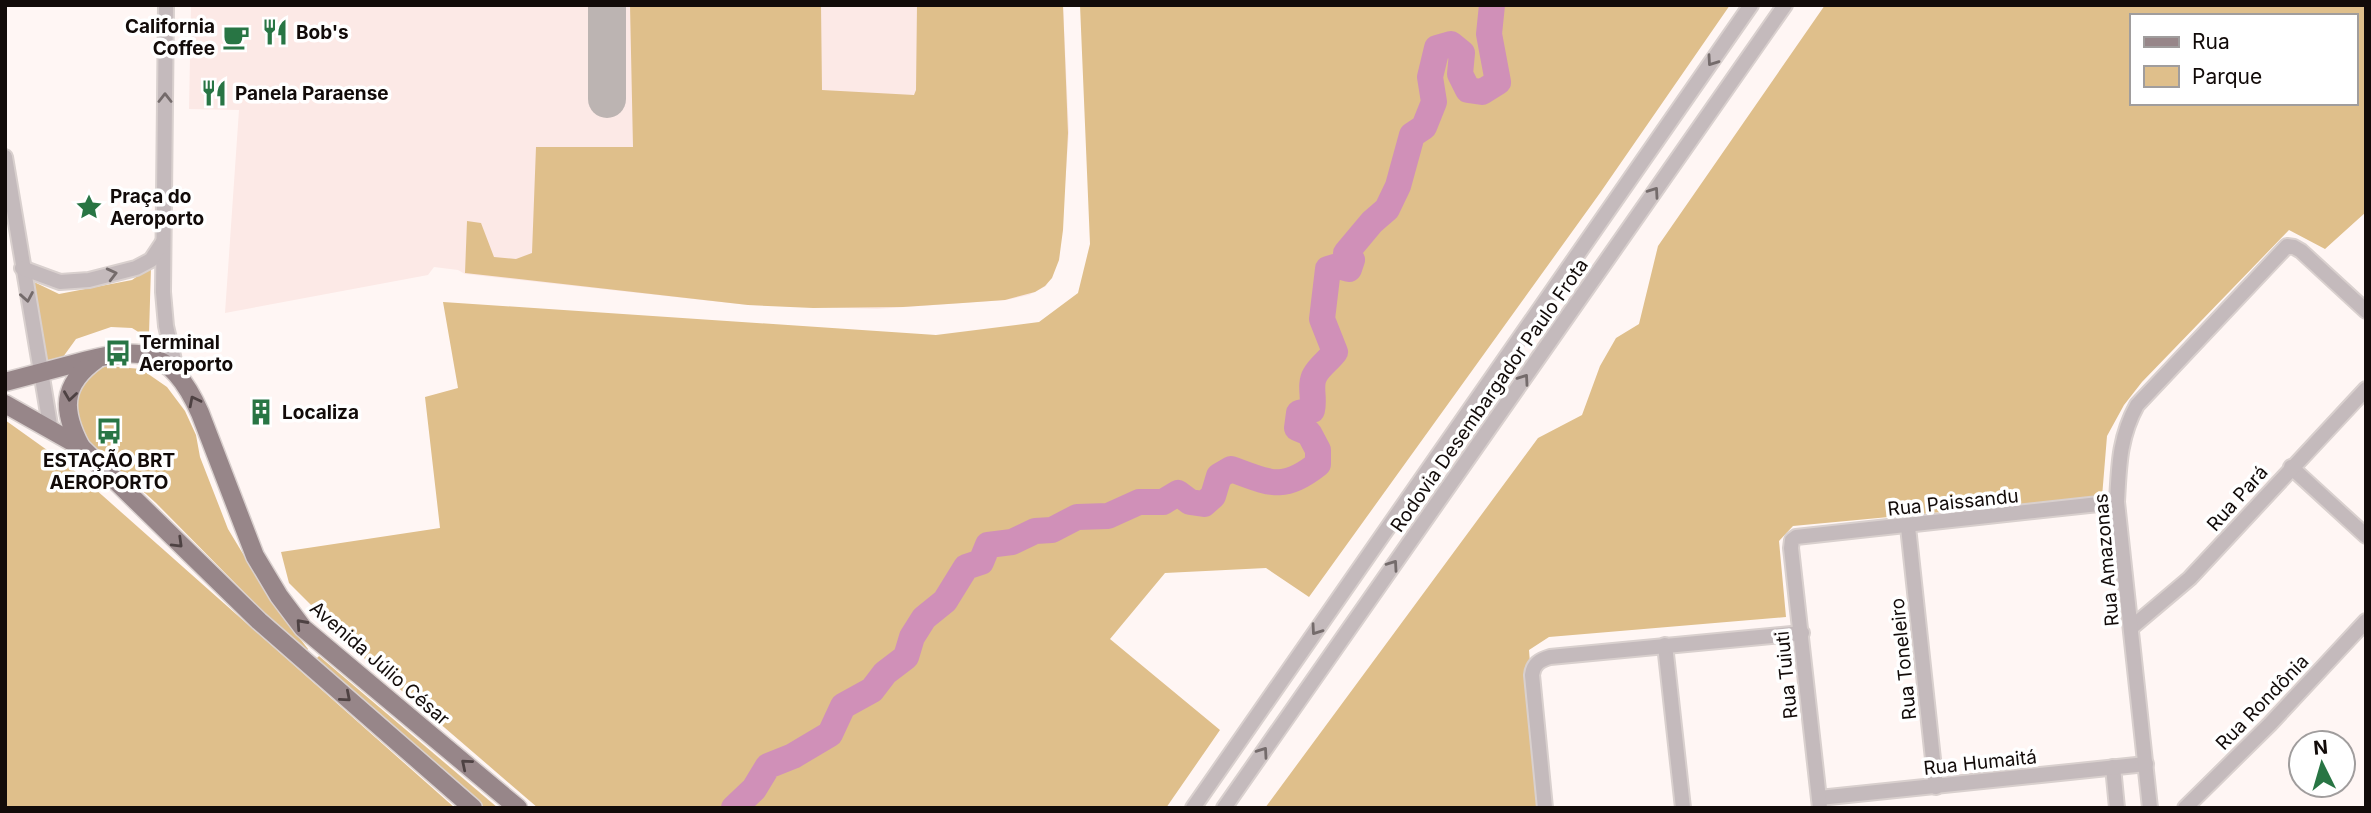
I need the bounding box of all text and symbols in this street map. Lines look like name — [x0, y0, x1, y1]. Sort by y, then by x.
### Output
legend — [2130, 14, 2357, 105]
place label: California Coffee — [125, 15, 215, 60]
restaurant icon: Bob's — [260, 17, 290, 47]
place label: Bob's — [296, 21, 349, 44]
cafe icon: California Coffee — [221, 22, 251, 52]
text: Rua — [2192, 29, 2230, 54]
one-way arrow — [1708, 53, 1720, 66]
text: Parque — [2192, 64, 2262, 89]
restaurant icon: Panela Paraense — [199, 78, 229, 108]
place label: Panela Paraense — [235, 82, 389, 105]
one-way arrow — [157, 92, 173, 103]
place label: Praça do Aeroporto — [110, 185, 204, 230]
one-way arrow — [1646, 187, 1658, 200]
place icon: Praça do Aeroporto — [74, 192, 104, 222]
street label: Rodovia Desembargador Paulo Frota — [1386, 254, 1593, 536]
one-way arrow — [106, 268, 118, 282]
one-way arrow — [19, 291, 34, 302]
place label: Terminal Aeroporto — [139, 331, 233, 376]
bus stop icon: Terminal Aeroporto — [103, 338, 133, 368]
one-way arrow — [1516, 374, 1528, 387]
one-way arrow — [63, 390, 78, 402]
one-way arrow — [188, 395, 202, 408]
building icon: Localiza — [246, 397, 276, 427]
place label: Localiza — [282, 401, 359, 424]
bus stop icon: ESTAÇÃO BRT AEROPORTO — [94, 416, 124, 446]
place label: ESTAÇÃO BRT AEROPORTO — [43, 449, 175, 494]
street label: Rua Pará — [2202, 461, 2273, 536]
street label: Rua Paissandu — [1886, 484, 2020, 521]
street label: Rua Amazonas — [2089, 492, 2124, 627]
one-way arrow — [170, 534, 183, 547]
one-way arrow — [1385, 560, 1397, 573]
street label: Avenida Júlio César — [305, 596, 454, 730]
street label: Rua Toneleiro — [1886, 597, 1921, 721]
one-way arrow — [297, 619, 310, 632]
one-way arrow — [1312, 622, 1324, 635]
street label: Rua Tuiuti — [1770, 630, 1803, 720]
street label: Rua Rondônia — [2211, 650, 2314, 755]
one-way arrow — [338, 689, 351, 701]
north arrow — [2287, 729, 2357, 799]
text: N — [2312, 735, 2329, 760]
street label: Rua Humaitá — [1922, 745, 2038, 780]
one-way arrow — [1255, 747, 1267, 760]
one-way arrow — [461, 760, 474, 772]

